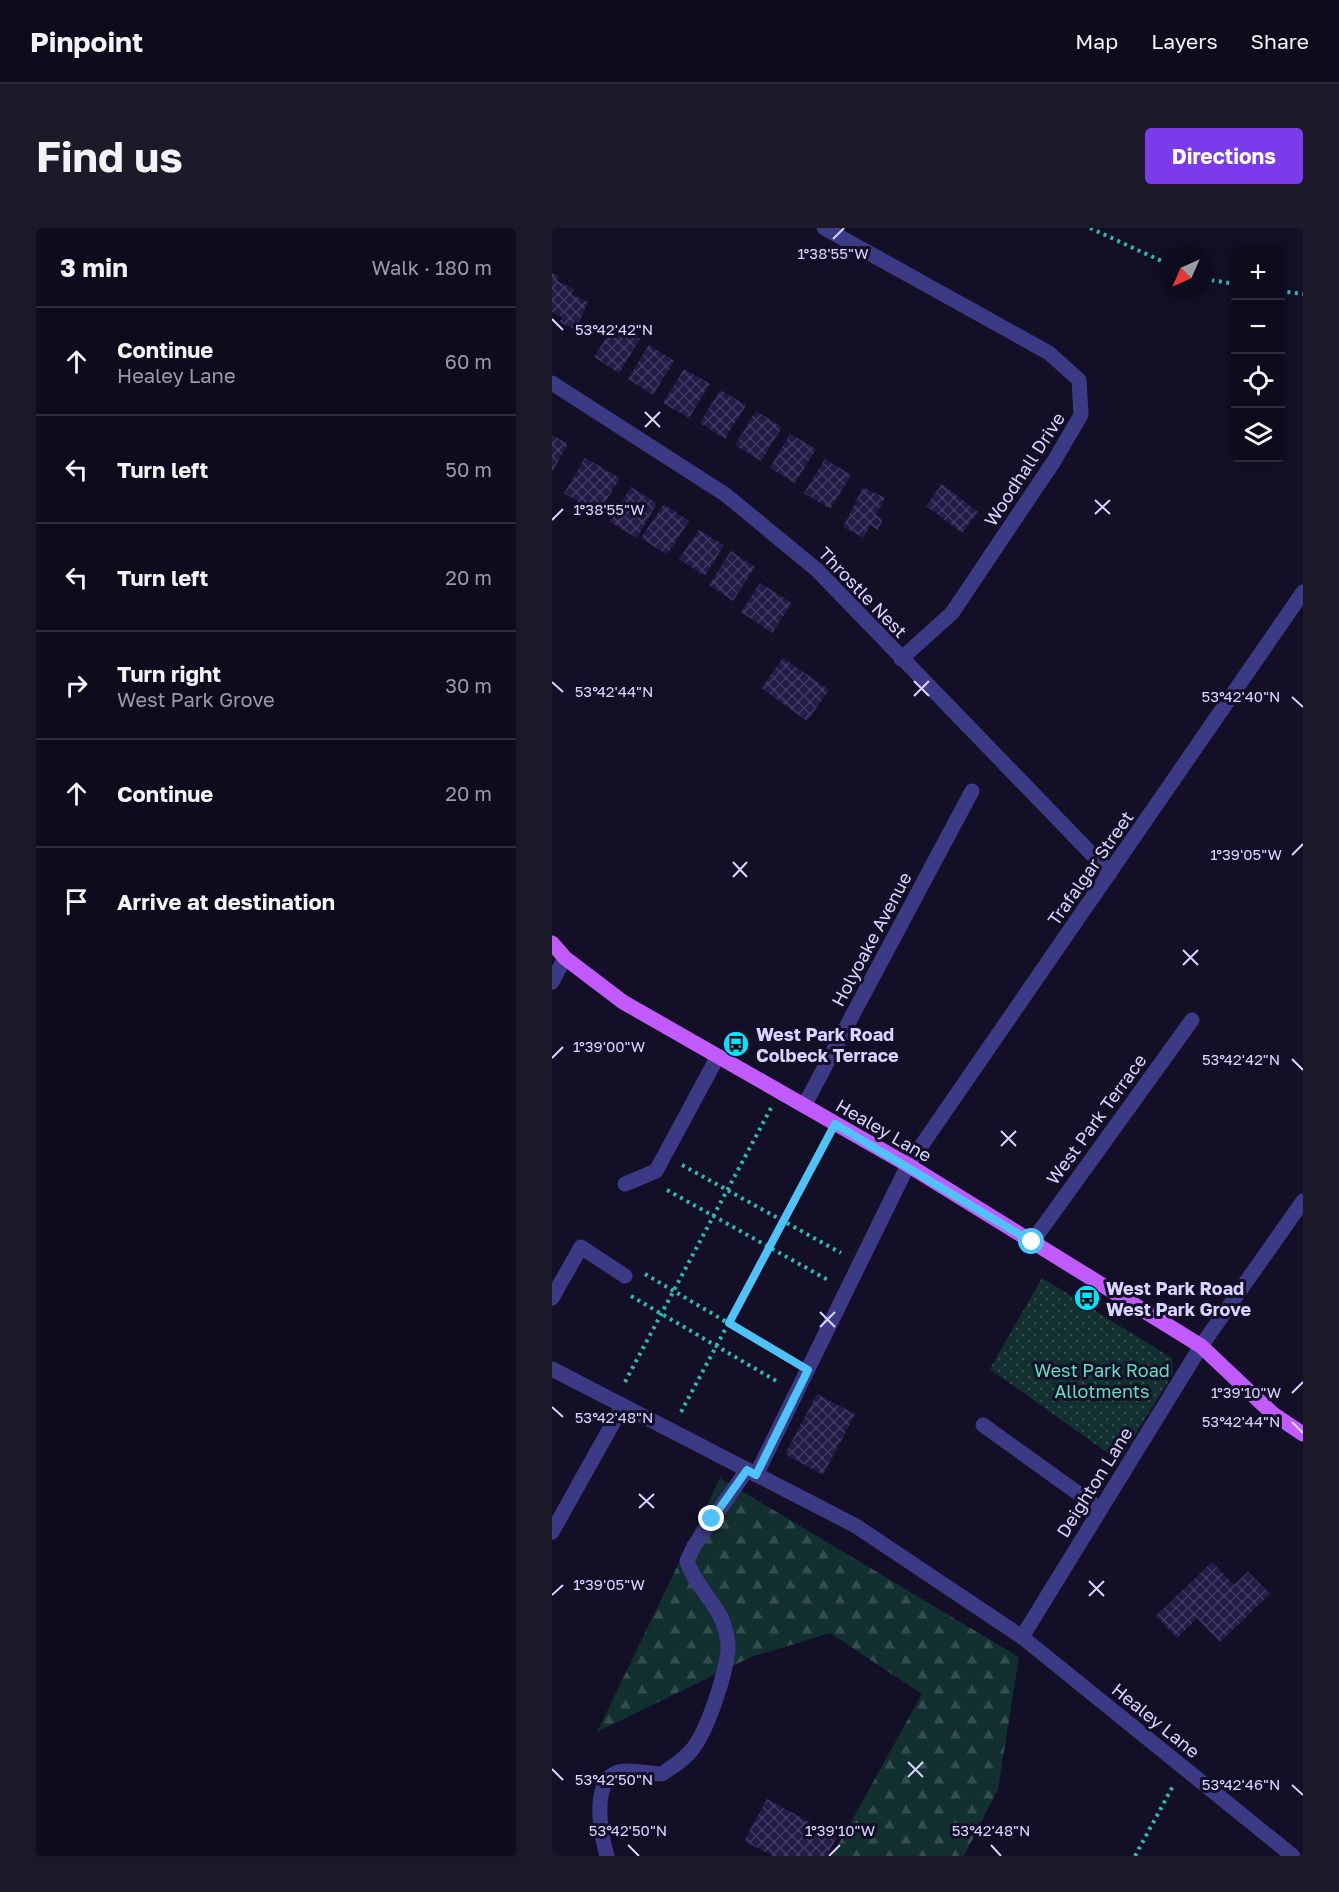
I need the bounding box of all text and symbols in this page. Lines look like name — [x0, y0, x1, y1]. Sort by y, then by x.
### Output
text: Pinpoint — [30, 25, 143, 58]
text: Map — [1075, 28, 1118, 54]
text: Layers — [1151, 28, 1218, 54]
text: Share — [1251, 28, 1309, 54]
button: Directions — [1145, 128, 1303, 184]
text: Find us — [36, 131, 183, 181]
text: 1°38'55"W — [797, 244, 869, 262]
north arrow — [1159, 246, 1213, 300]
map controls — [1231, 246, 1285, 462]
button: + — [1231, 246, 1285, 300]
text: 3 min — [60, 252, 128, 283]
text: Walk · 180 m — [372, 255, 492, 279]
button: − — [1231, 300, 1285, 354]
text: 53°42'42"N — [575, 320, 653, 338]
text: Continue — [117, 336, 213, 363]
icon: ahead — [60, 345, 93, 378]
text: 60 m — [445, 349, 492, 373]
button: locate — [1231, 354, 1285, 408]
text: Healey Lane — [117, 363, 236, 387]
street label: Woodhall Drive — [979, 408, 1069, 530]
button: layers — [1231, 408, 1285, 462]
icon: left — [60, 453, 93, 486]
text: Turn left — [117, 456, 208, 483]
text: 50 m — [445, 457, 492, 481]
text: 1°38'55"W — [573, 500, 645, 518]
street label: Throstle Nest — [814, 542, 912, 642]
icon: left — [60, 561, 93, 594]
text: Turn left — [117, 564, 208, 591]
text: 20 m — [445, 565, 492, 589]
text: Turn right — [117, 660, 221, 687]
icon: right — [60, 669, 93, 702]
text: 30 m — [445, 673, 492, 697]
text: 53°42'44"N — [575, 682, 653, 700]
text: West Park Grove — [117, 687, 275, 711]
text: 53°42'40"N — [1202, 687, 1280, 705]
icon: ahead — [60, 777, 93, 810]
text: Continue — [117, 780, 213, 807]
text: 20 m — [445, 781, 492, 805]
street label: Trafalgar Street — [1042, 807, 1138, 929]
text: 1°39'05"W — [1210, 845, 1282, 863]
street label: Holyoake Avenue — [826, 868, 916, 1010]
icon: arrive — [60, 885, 93, 918]
text: Arrive at destination — [117, 888, 335, 915]
place label: West Park Road Colbeck Terrace — [756, 1023, 899, 1066]
bus stop icon: West Park Road Colbeck Terrace — [721, 1029, 751, 1059]
text: 1°39'00"W — [573, 1037, 645, 1055]
street label: West Park Terrace — [1041, 1049, 1151, 1189]
text: 53°42'42"N — [1202, 1050, 1280, 1068]
street label: Healey Lane — [832, 1094, 936, 1166]
route start — [1018, 1228, 1044, 1254]
place label: West Park Road West Park Grove — [1106, 1277, 1251, 1320]
bus stop icon: West Park Road West Park Grove — [1072, 1283, 1102, 1313]
park label: West Park Road Allotments — [1034, 1359, 1170, 1402]
text: 1°39'10"W — [1211, 1383, 1281, 1401]
text: 53°42'48"N — [575, 1408, 653, 1426]
text: 53°42'44"N — [1202, 1412, 1280, 1430]
street label: Deighton Lane — [1051, 1423, 1137, 1541]
route end — [698, 1505, 724, 1531]
text: 1°39'05"W — [573, 1575, 645, 1593]
street label: Healey Lane — [1108, 1678, 1204, 1762]
text: 53°42'50"N — [575, 1770, 653, 1788]
text: 53°42'46"N — [1202, 1775, 1280, 1793]
text: 53°42'50"N — [589, 1821, 667, 1839]
text: 1°39'10"W — [805, 1821, 875, 1839]
text: 53°42'48"N — [952, 1821, 1030, 1839]

